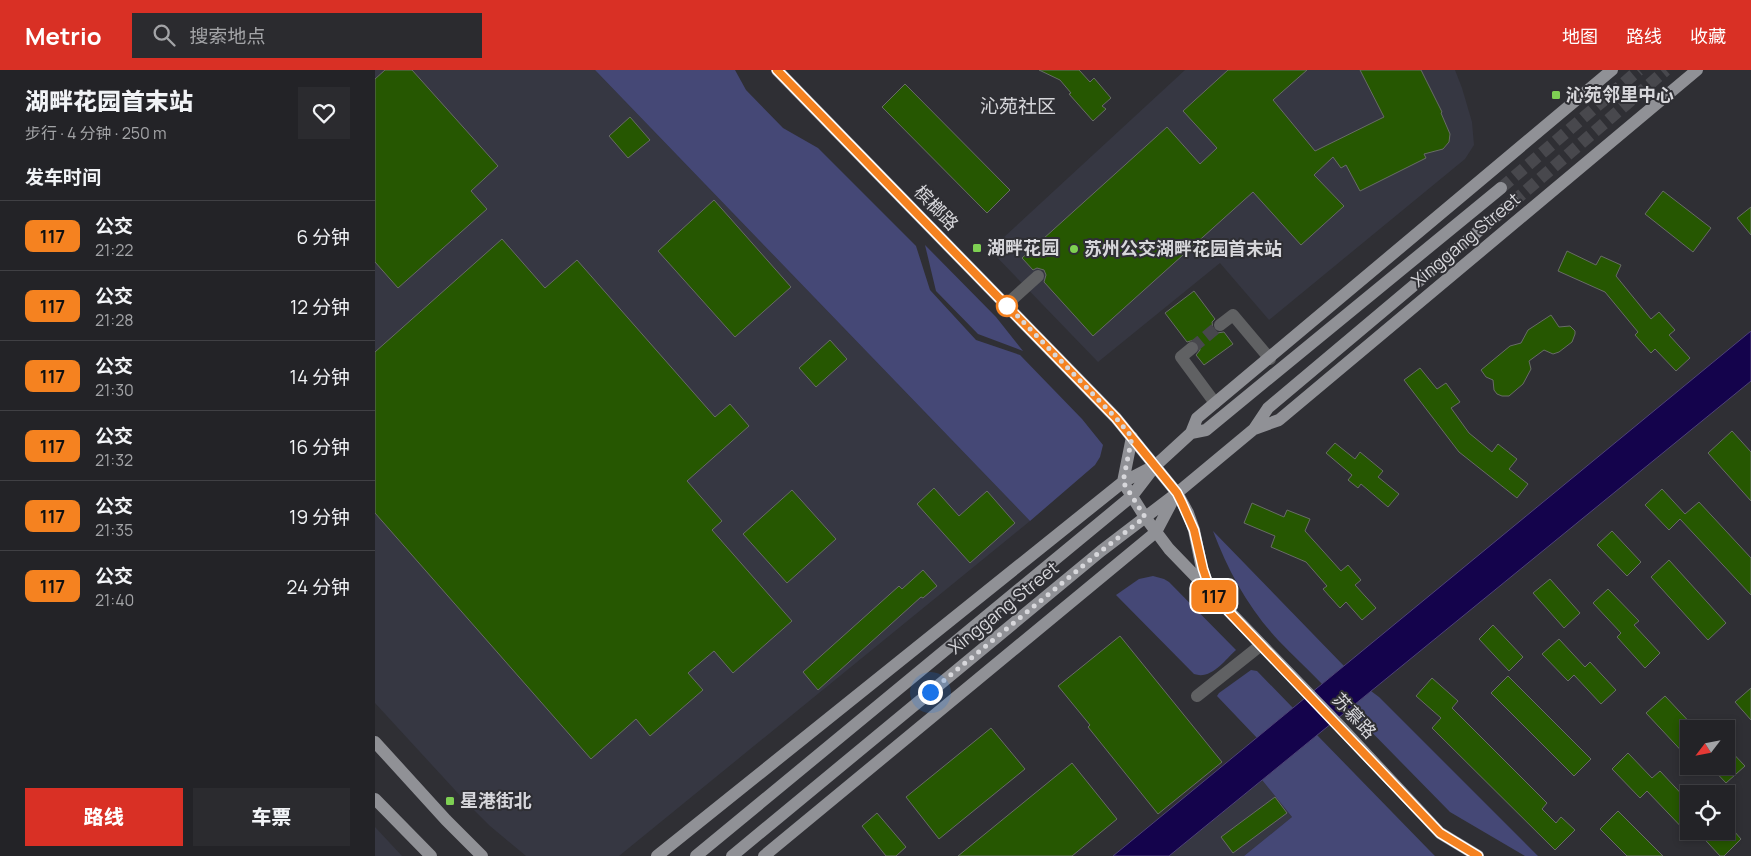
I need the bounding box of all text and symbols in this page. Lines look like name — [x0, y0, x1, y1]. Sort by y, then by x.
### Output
search box — [132, 13, 482, 58]
text: Metrio — [25, 19, 102, 52]
icon: search — [150, 21, 178, 49]
text: 搜索地点 — [190, 23, 266, 49]
text: 地图 — [1562, 24, 1598, 48]
text: 路线 — [1626, 24, 1662, 48]
text: 收藏 — [1690, 24, 1726, 48]
place label: 沁苑邻里中心 — [1566, 82, 1674, 106]
text: 湖畔花园首末站 — [25, 84, 193, 117]
button: heart — [298, 87, 350, 139]
marker: 沁苑邻里中心 — [1550, 89, 1562, 101]
district label: 沁苑社区 — [980, 93, 1056, 119]
text: 步行 · 4 分钟 · 250 m — [25, 122, 167, 144]
text: 发车时间 — [25, 164, 101, 190]
street label: 槟榔路 — [909, 180, 964, 235]
street label: Xinggang Street — [1406, 187, 1525, 292]
text: 公交 — [95, 213, 133, 239]
text: 117 — [40, 224, 65, 248]
text: 6 分钟 — [296, 224, 350, 250]
place label: 湖畔花园 — [987, 235, 1059, 259]
place label: 苏州公交湖畔花园首末站 — [1084, 236, 1282, 260]
text: 21:22 — [95, 239, 133, 261]
marker: 湖畔花园 — [971, 242, 983, 254]
marker: 苏州公交湖畔花园首末站 — [1068, 243, 1080, 255]
text: 公交 — [95, 283, 133, 309]
text: 117 — [40, 294, 65, 318]
text: 12 分钟 — [290, 294, 350, 320]
unlabelled marker — [996, 295, 1018, 317]
text: 21:28 — [95, 309, 134, 331]
text: 公交 — [95, 353, 133, 379]
text: 117 — [40, 364, 65, 388]
text: 14 分钟 — [290, 364, 350, 390]
text: 21:30 — [95, 379, 134, 401]
text: 公交 — [95, 423, 133, 449]
text: 117 — [40, 434, 65, 458]
text: 16 分钟 — [289, 434, 350, 460]
text: 21:32 — [95, 449, 133, 471]
text: 公交 — [95, 493, 133, 519]
text: 117 — [40, 504, 65, 528]
text: 19 分钟 — [289, 504, 350, 530]
text: 21:35 — [95, 519, 133, 541]
street label: Xinggang Street — [943, 555, 1063, 659]
text: 公交 — [95, 563, 133, 589]
text: 117 — [40, 574, 65, 598]
text: 24 分钟 — [287, 574, 350, 600]
line badge: 117 — [1185, 580, 1243, 612]
text: 117 — [1201, 584, 1227, 608]
text: 21:40 — [95, 589, 134, 611]
your location — [918, 680, 943, 705]
street label: 苏慕路 — [1328, 687, 1382, 743]
north arrow — [1680, 720, 1735, 775]
map controls — [1680, 720, 1735, 840]
button: locate — [1680, 785, 1735, 840]
button: 路线 — [25, 788, 183, 846]
button: 车票 — [193, 788, 350, 846]
place label: 星港街北 — [460, 788, 532, 812]
marker: 星港街北 — [444, 795, 456, 807]

